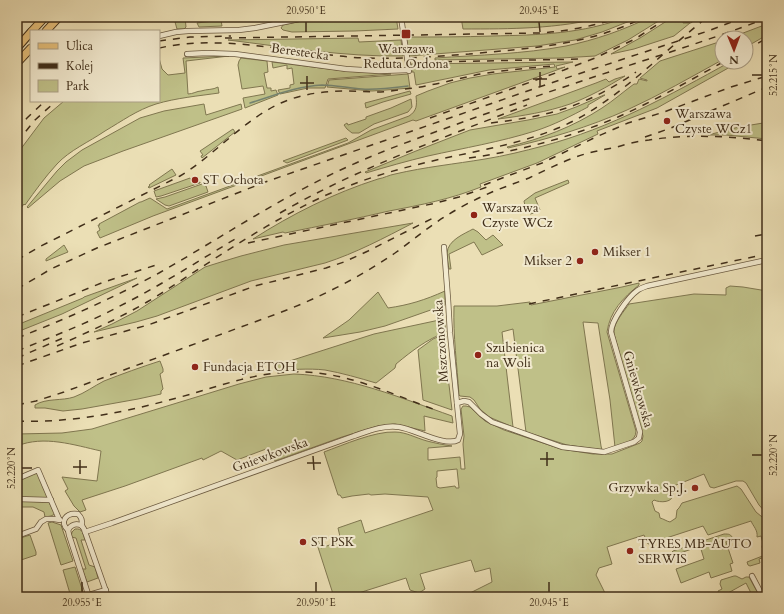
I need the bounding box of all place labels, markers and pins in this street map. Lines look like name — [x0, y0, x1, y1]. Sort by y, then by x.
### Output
marker: Warszawa Reduta Ordona — [400, 28, 412, 40]
place label: Warszawa Reduta Ordona — [363, 40, 449, 73]
place label: Warszawa Czyste WCz1 — [674, 105, 752, 138]
marker: Warszawa Czyste WCz1 — [662, 116, 672, 126]
place label: ST Ochota — [203, 171, 264, 189]
marker: ST Ochota — [190, 175, 200, 185]
place label: Warszawa Czyste WCz — [481, 199, 553, 232]
marker: Warszawa Czyste WCz — [469, 210, 479, 220]
place label: Mikser 1 — [603, 243, 651, 261]
marker: Mikser 1 — [590, 247, 600, 257]
place label: Mikser 2 — [524, 252, 572, 270]
marker: Mikser 2 — [575, 256, 585, 266]
place label: Szubienica na Woli — [486, 339, 545, 372]
marker: Szubienica na Woli — [473, 350, 483, 360]
place label: Fundacja ETOH — [203, 358, 296, 376]
marker: Fundacja ETOH — [190, 362, 200, 372]
place label: Grzywka Sp.J. — [608, 479, 687, 497]
marker: Grzywka Sp.J. — [690, 483, 700, 493]
place label: ST PSK — [311, 533, 355, 551]
place label: TYRES MB-AUTO SERWIS — [638, 535, 752, 568]
marker: ST PSK — [298, 537, 308, 547]
marker: TYRES MB-AUTO SERWIS — [625, 546, 635, 556]

